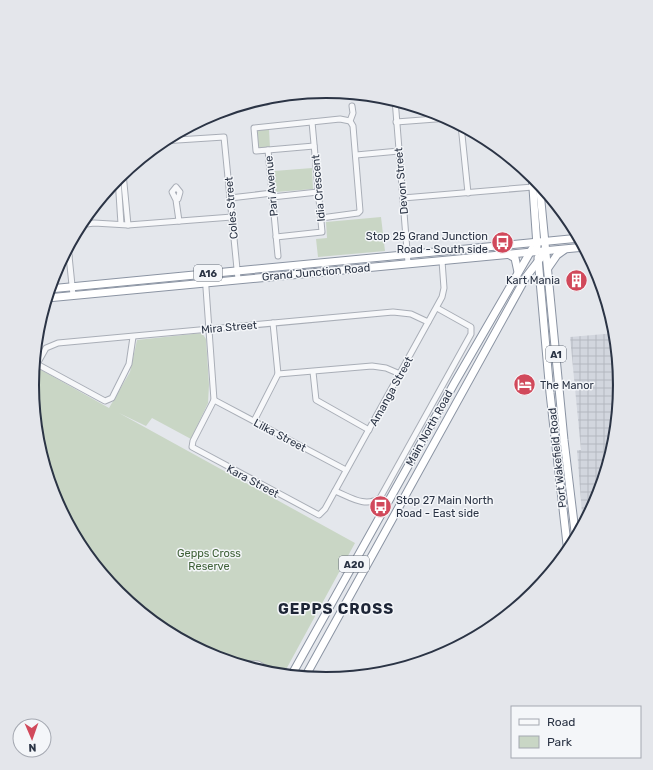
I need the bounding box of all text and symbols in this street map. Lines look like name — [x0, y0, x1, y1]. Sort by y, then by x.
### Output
street label: Devon Street — [392, 146, 411, 215]
street label: Idia Crescent — [309, 153, 328, 222]
street label: Pari Avenue — [262, 155, 281, 217]
street label: Coles Street — [222, 176, 241, 240]
bus stop icon: Stop 25 Grand Junction Road - South side — [490, 229, 516, 255]
place label: Stop 25 Grand Junction Road - South side — [366, 230, 488, 256]
street label: Grand Junction Road — [261, 261, 371, 284]
road number: A16 — [194, 265, 222, 281]
building icon: Kart Mania — [563, 267, 589, 293]
place label: Kart Mania — [506, 274, 560, 287]
street label: Mira Street — [201, 319, 258, 336]
road number: A1 — [546, 346, 566, 362]
street label: Amanga Street — [367, 354, 416, 428]
hotel icon: The Manor — [511, 372, 537, 398]
place label: The Manor — [540, 379, 594, 392]
street label: Main North Road — [403, 388, 456, 468]
street label: Port Wakefield Road — [546, 407, 569, 509]
street label: Lilka Street — [251, 416, 309, 455]
street label: Kara Street — [224, 462, 282, 501]
bus stop icon: Stop 27 Main North Road - East side — [368, 493, 394, 519]
place label: Stop 27 Main North Road - East side — [396, 494, 493, 520]
park label: Gepps Cross Reserve — [177, 547, 241, 573]
road number: A20 — [339, 556, 369, 572]
district label: GEPPS CROSS — [278, 600, 394, 618]
legend — [511, 706, 641, 758]
text: Road — [547, 715, 575, 729]
north arrow — [12, 718, 52, 758]
text: Park — [547, 735, 573, 749]
text: N — [28, 741, 37, 754]

